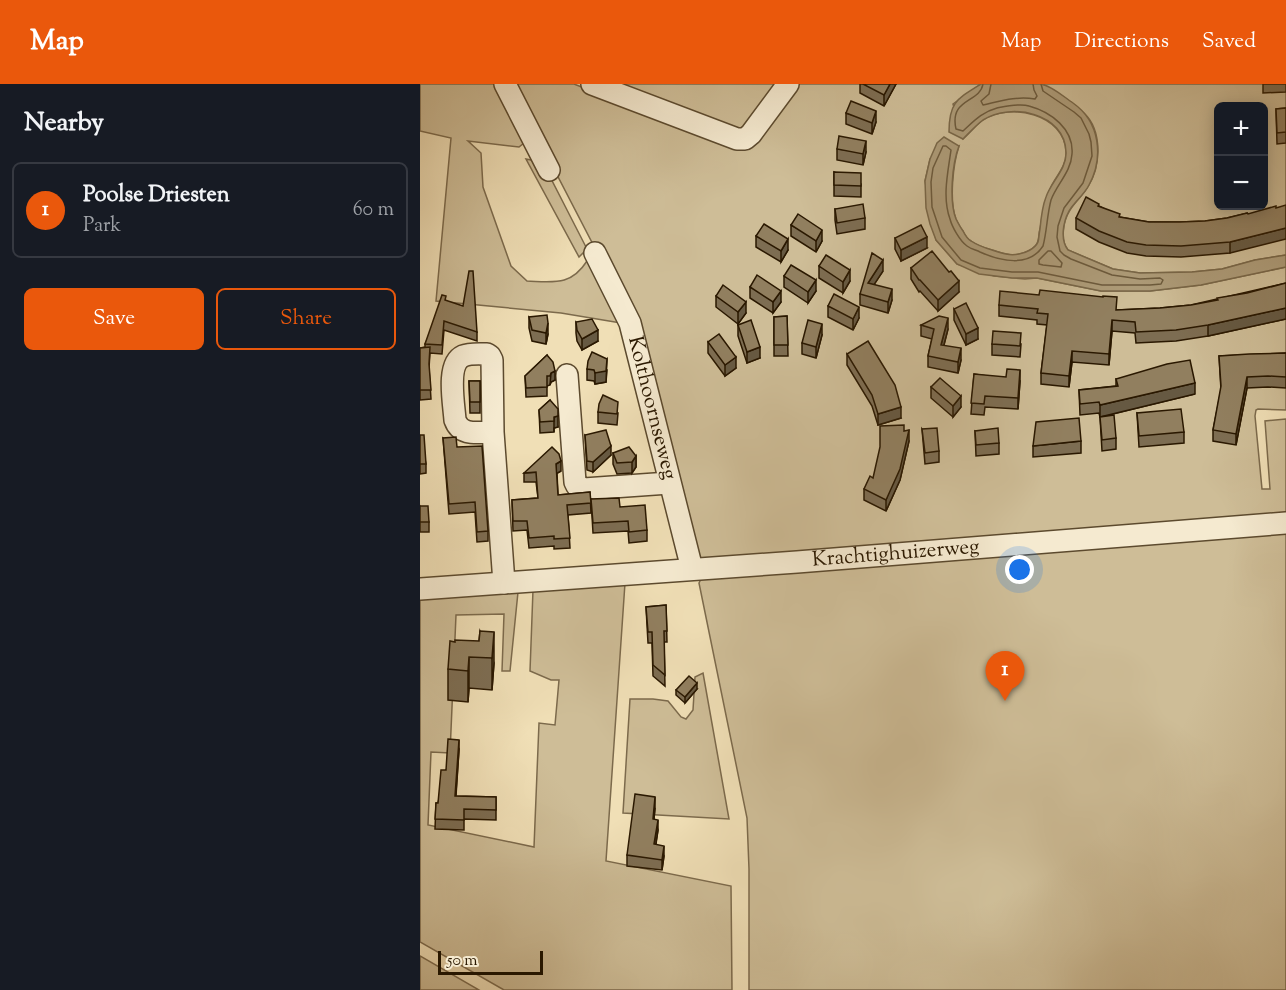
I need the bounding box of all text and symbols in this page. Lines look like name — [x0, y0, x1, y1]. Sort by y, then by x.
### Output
text: Map — [30, 22, 84, 62]
text: Map — [1001, 27, 1041, 57]
text: Directions — [1074, 27, 1169, 57]
text: Saved — [1202, 27, 1256, 57]
map controls — [1214, 102, 1268, 210]
button: + — [1214, 102, 1268, 156]
text: Nearby — [24, 105, 104, 142]
button: − — [1214, 156, 1268, 210]
text: Poolse Driesten — [83, 180, 230, 212]
text: 1 — [42, 196, 49, 225]
text: 60 m — [353, 196, 394, 225]
text: Park — [83, 212, 121, 241]
button: Save — [24, 288, 204, 350]
button: Share — [216, 288, 396, 350]
street label: Kolthoornseweg — [619, 333, 684, 483]
street label: Krachtighuizerweg — [811, 533, 981, 576]
your location — [1005, 555, 1034, 584]
pin: 1 — [986, 652, 1024, 701]
scale bar — [438, 948, 543, 976]
text: 50 m — [447, 950, 478, 973]

